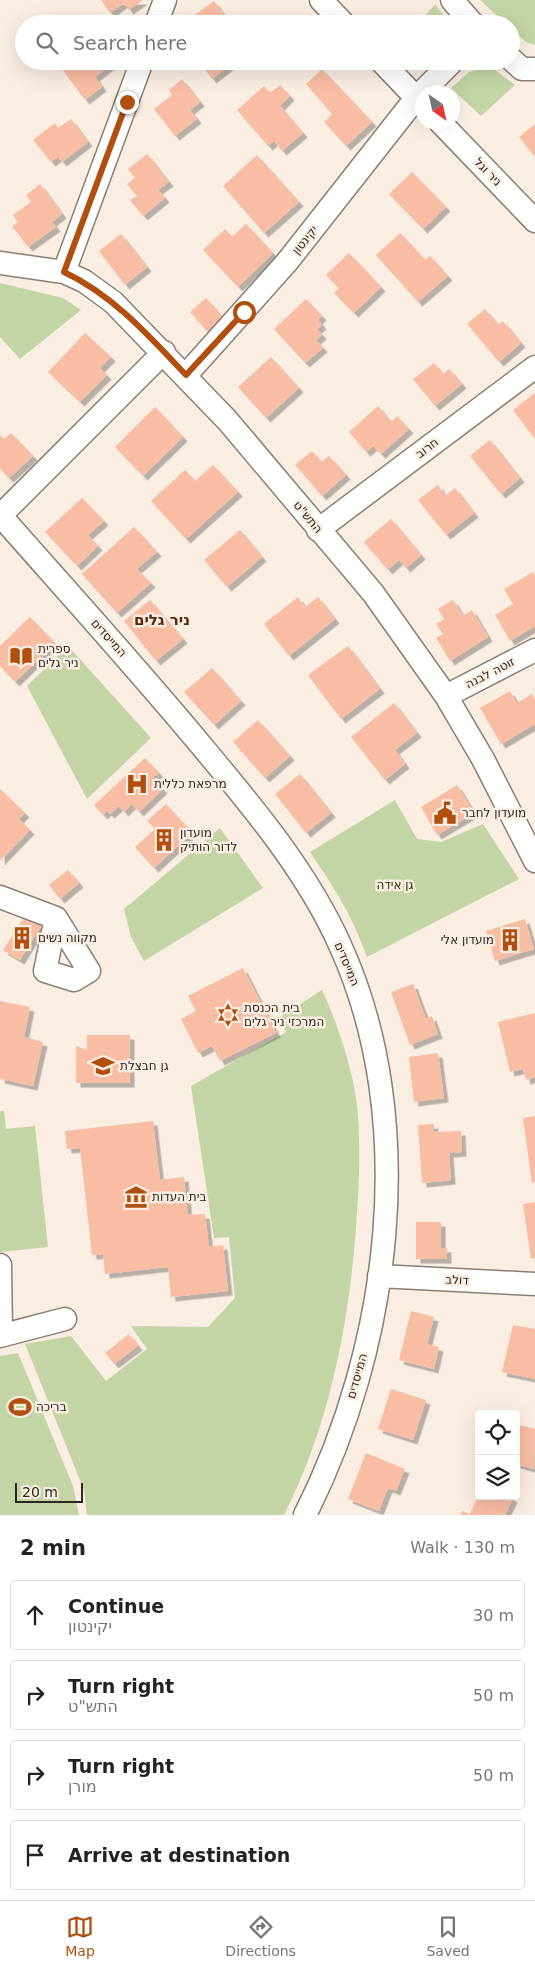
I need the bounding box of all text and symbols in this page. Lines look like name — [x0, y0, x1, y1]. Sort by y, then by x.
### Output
search box — [15, 15, 520, 70]
icon: search — [33, 29, 61, 57]
text: Search here — [73, 32, 187, 54]
north arrow — [415, 85, 460, 130]
route end — [116, 91, 139, 114]
street label: ניר וגל — [471, 155, 505, 189]
street label: יקינטון — [289, 223, 321, 257]
route start — [233, 301, 256, 324]
street label: חרוב — [413, 435, 441, 461]
street label: התש"ט — [291, 498, 325, 536]
district label: ניר גלים — [134, 611, 190, 629]
street label: המייסדים — [88, 616, 130, 660]
place label: ספרית ניר גלים — [38, 642, 79, 670]
library icon: ספרית ניר גלים — [8, 643, 34, 669]
street label: זוטה לבנה — [463, 655, 517, 691]
hospital icon: מרפאת כללית — [124, 771, 150, 797]
place label: מרפאת כללית — [154, 777, 227, 791]
public building icon: מועדון לחבר — [432, 800, 458, 826]
place label: מועדון לחבר — [462, 806, 526, 820]
place label: מועדון לדור הותיק — [180, 826, 237, 854]
building icon: מועדון לדור הותיק — [151, 827, 177, 853]
park label: גן אידה — [376, 878, 414, 892]
building icon: מקווה נשים — [9, 925, 35, 951]
building icon: מועדון אלי — [497, 927, 523, 953]
place label: מקווה נשים — [38, 931, 97, 945]
place label: מועדון אלי — [441, 933, 494, 947]
street label: המייסדים — [332, 940, 362, 988]
place label: בית הכנסת המרכזי ניר גלים — [244, 1001, 324, 1029]
synagogue icon: בית הכנסת המרכזי ניר גלים — [215, 1002, 241, 1028]
school or university icon: גן חבצלת — [90, 1053, 116, 1079]
place label: גן חבצלת — [120, 1059, 169, 1073]
museum icon: בית העדות — [123, 1184, 149, 1210]
place label: בית העדות — [152, 1190, 206, 1204]
street label: דולב — [445, 1272, 470, 1288]
street label: המייסדים — [344, 1352, 370, 1400]
sports icon: בריכה — [7, 1394, 33, 1420]
place label: בריכה — [36, 1400, 67, 1414]
map controls — [475, 1410, 520, 1500]
button: locate — [475, 1410, 520, 1455]
button: layers — [475, 1455, 520, 1500]
scale bar — [15, 1480, 82, 1503]
text: 20 m — [22, 1484, 58, 1500]
text: 2 min — [20, 1536, 86, 1560]
text: Walk · 130 m — [410, 1538, 515, 1557]
text: Continue — [68, 1595, 164, 1617]
icon: ahead — [21, 1601, 49, 1629]
text: 30 m — [473, 1606, 514, 1625]
text: יקינטון — [68, 1617, 112, 1636]
text: Turn right — [68, 1675, 174, 1697]
icon: right — [21, 1681, 49, 1709]
text: 50 m — [473, 1686, 514, 1705]
text: התש"ט — [68, 1697, 118, 1716]
text: Turn right — [68, 1755, 174, 1777]
icon: right — [21, 1761, 49, 1789]
text: 50 m — [473, 1766, 514, 1785]
text: מורן — [68, 1777, 97, 1796]
icon: arrive — [21, 1841, 49, 1869]
text: Arrive at destination — [68, 1844, 290, 1866]
tab: Map — [65, 1913, 95, 1959]
tab: Directions — [225, 1913, 296, 1959]
tab: Saved — [426, 1913, 470, 1959]

